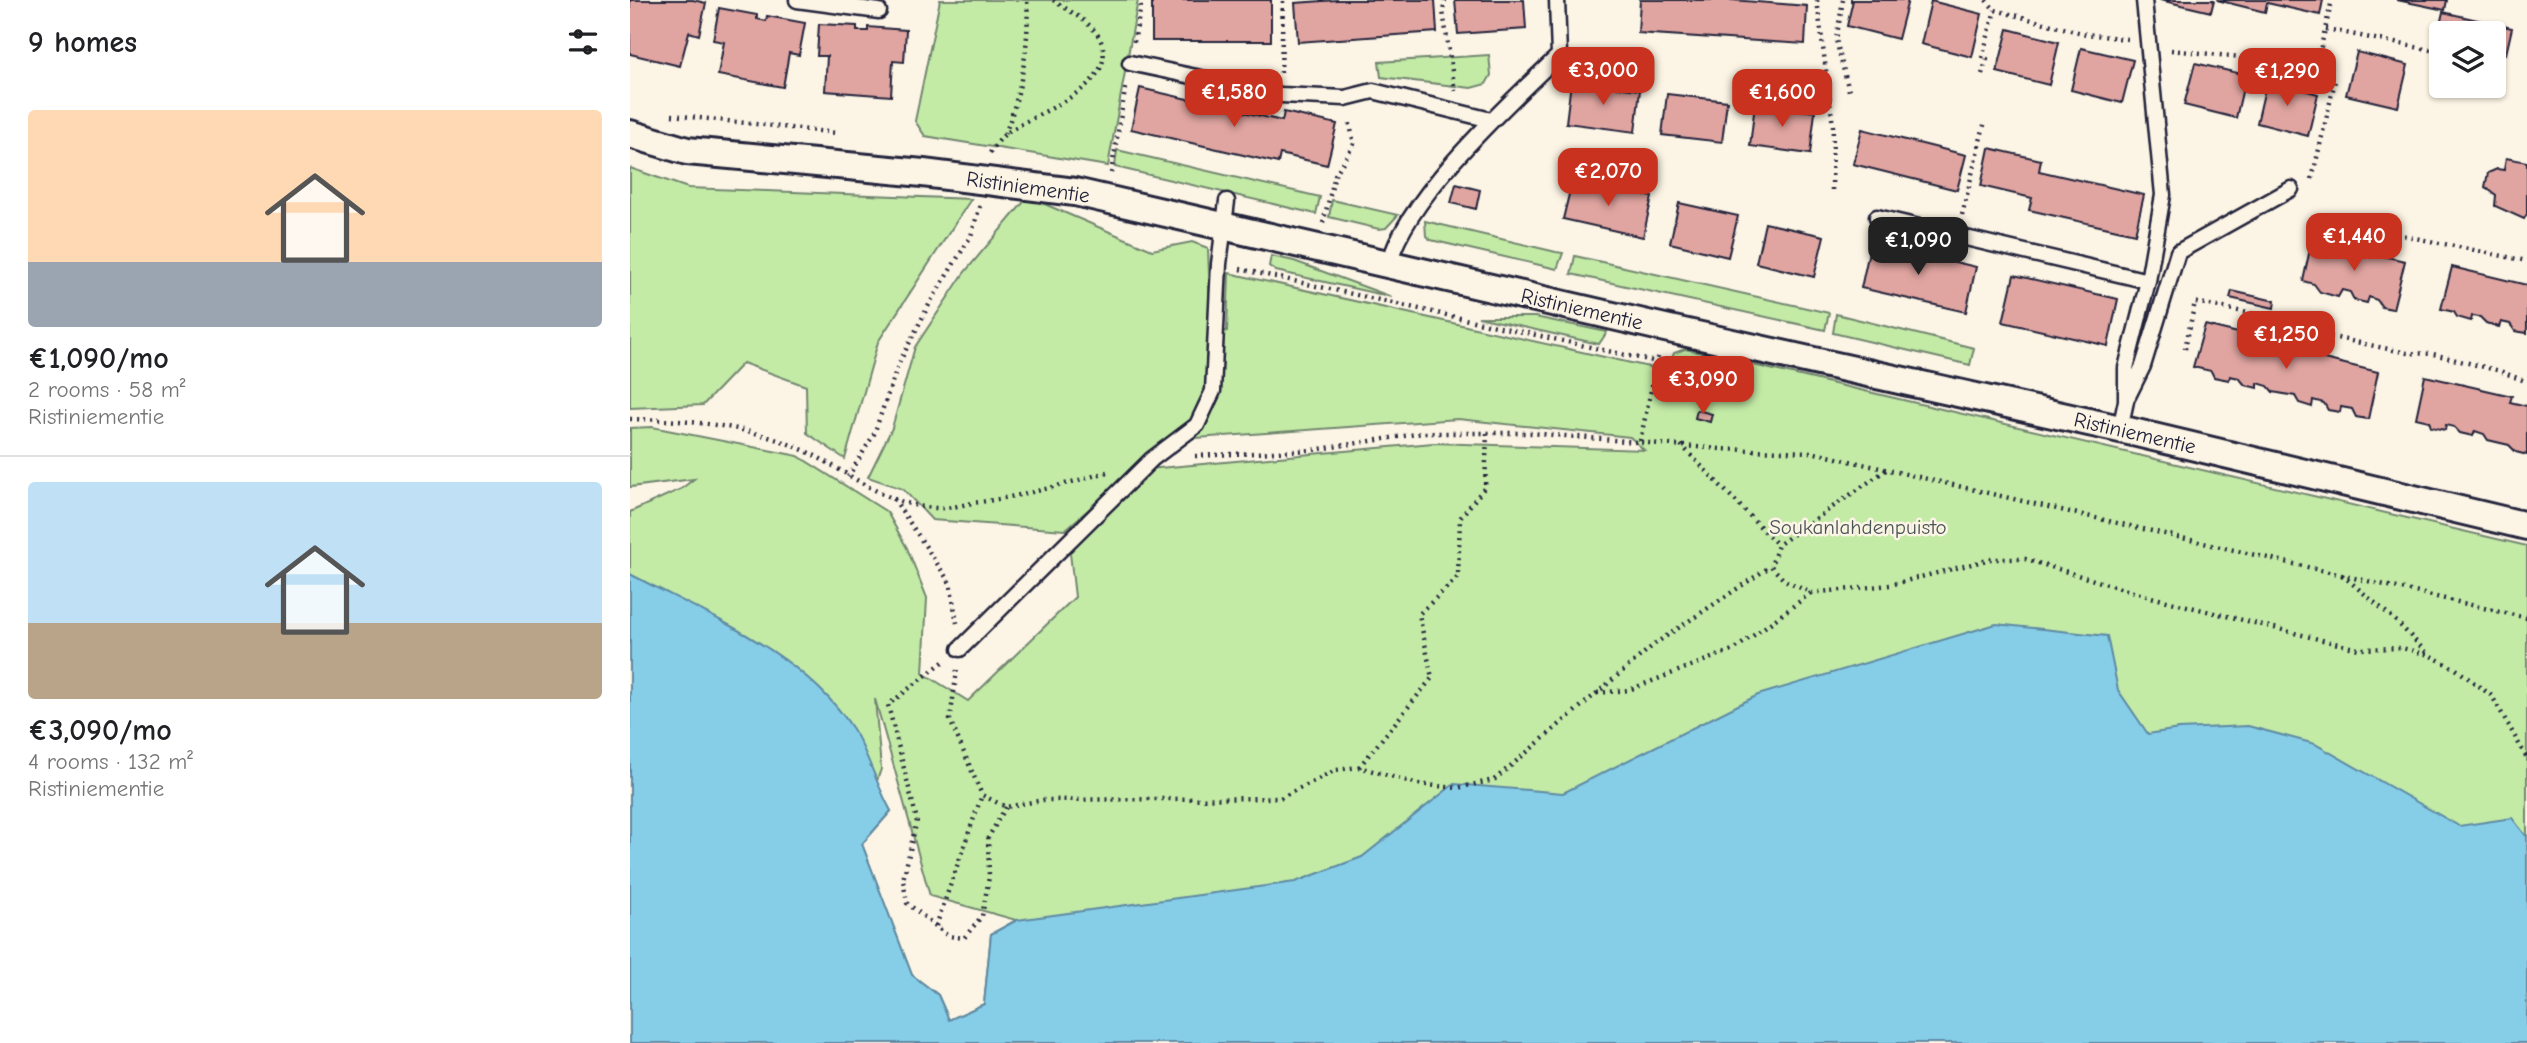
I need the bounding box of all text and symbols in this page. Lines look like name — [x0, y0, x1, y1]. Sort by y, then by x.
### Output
map controls — [2429, 21, 2506, 98]
button: layers — [2429, 21, 2506, 98]
icon: filters — [564, 23, 602, 61]
text: 9 homes — [28, 25, 137, 60]
pin: €3,000 — [1546, 48, 1660, 107]
pin: €1,290 — [2230, 48, 2344, 108]
text: €3,000 — [1567, 56, 1639, 83]
text: €1,290 — [2254, 57, 2320, 84]
pin: €1,580 — [1177, 69, 1291, 129]
pin: €1,600 — [1725, 69, 1839, 129]
text: €1,580 — [1201, 78, 1267, 105]
text: €1,600 — [1748, 78, 1816, 105]
pin: €2,070 — [1551, 148, 1665, 208]
icon: home — [252, 155, 378, 281]
text: €2,070 — [1574, 157, 1642, 184]
street label: Ristiniementie — [965, 166, 1091, 208]
pin: €1,440 — [2297, 214, 2411, 273]
pin: €1,090 — [1861, 218, 1975, 277]
text: €1,440 — [2322, 222, 2386, 249]
text: €1,090 — [1884, 226, 1952, 253]
street label: Ristiniementie — [1519, 283, 1645, 335]
pin: €1,250 — [2229, 312, 2343, 371]
text: €1,250 — [2253, 320, 2319, 347]
text: €1,090/mo — [28, 341, 169, 376]
pin: €3,090 — [1646, 356, 1760, 416]
text: €3,090 — [1668, 365, 1738, 392]
text: 2 rooms · 58 m² — [28, 376, 186, 403]
text: Ristiniementie — [28, 403, 164, 430]
street label: Ristiniementie — [2072, 407, 2198, 459]
park label: Soukanlahdenpuisto — [1769, 515, 1947, 539]
icon: home — [252, 527, 378, 653]
text: €3,090/mo — [28, 713, 172, 748]
text: 4 rooms · 132 m² — [28, 748, 193, 775]
text: Ristiniementie — [28, 775, 164, 802]

